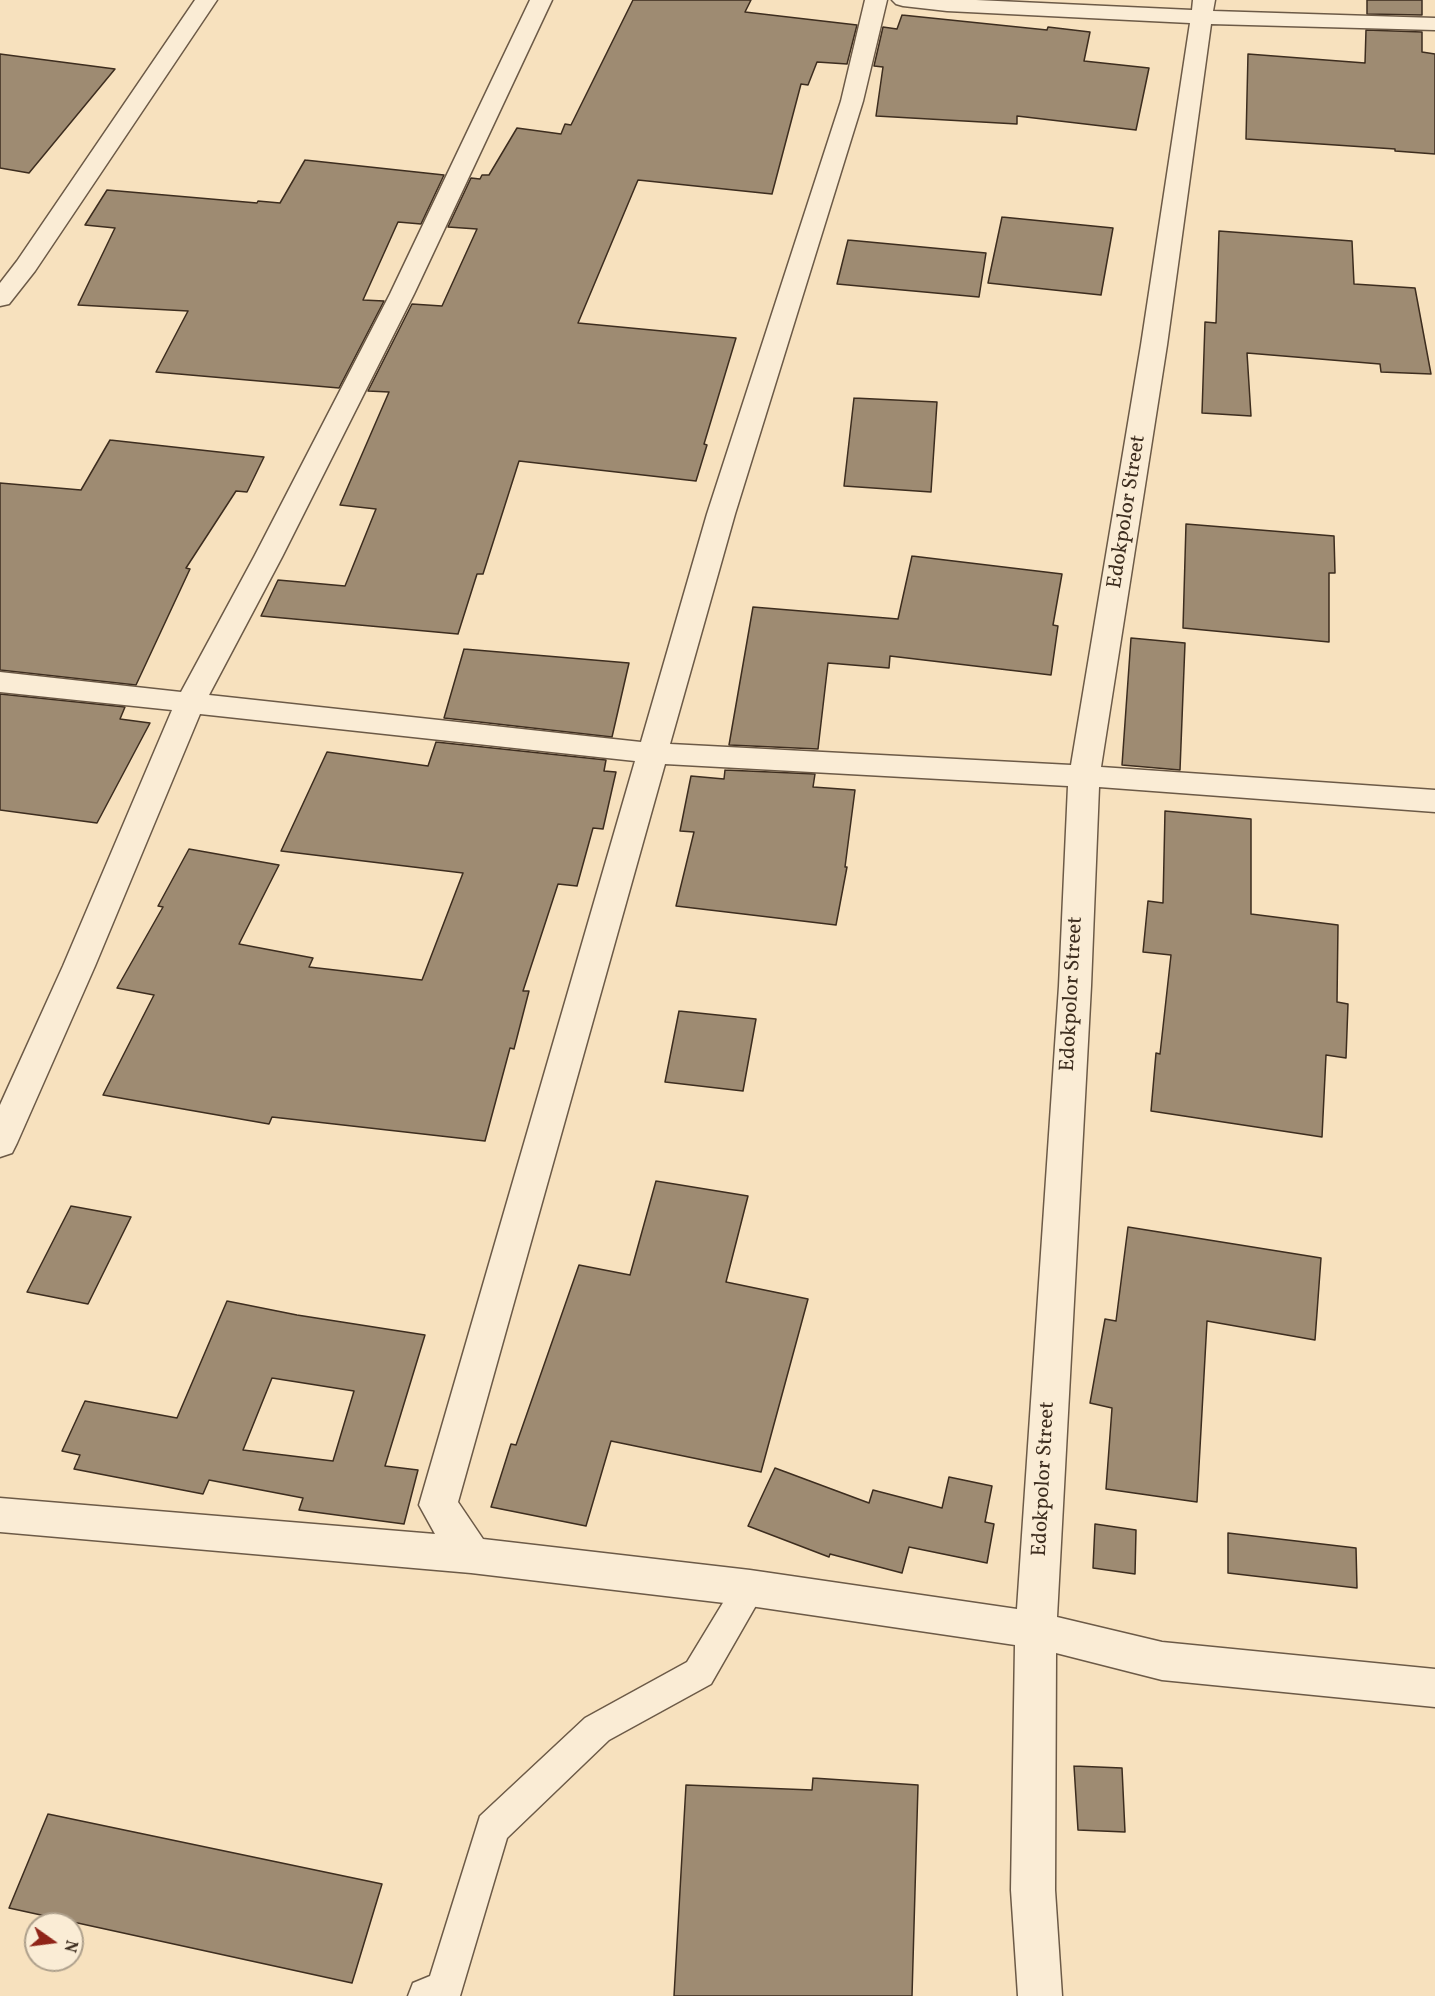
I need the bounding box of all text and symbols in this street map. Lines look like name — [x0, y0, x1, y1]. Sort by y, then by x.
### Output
street label: Edokpolor Street — [1103, 433, 1153, 591]
street label: Edokpolor Street — [1056, 916, 1090, 1072]
street label: Edokpolor Street — [1028, 1401, 1062, 1557]
north arrow — [24, 1912, 84, 1972]
text: N — [57, 1938, 82, 1954]

